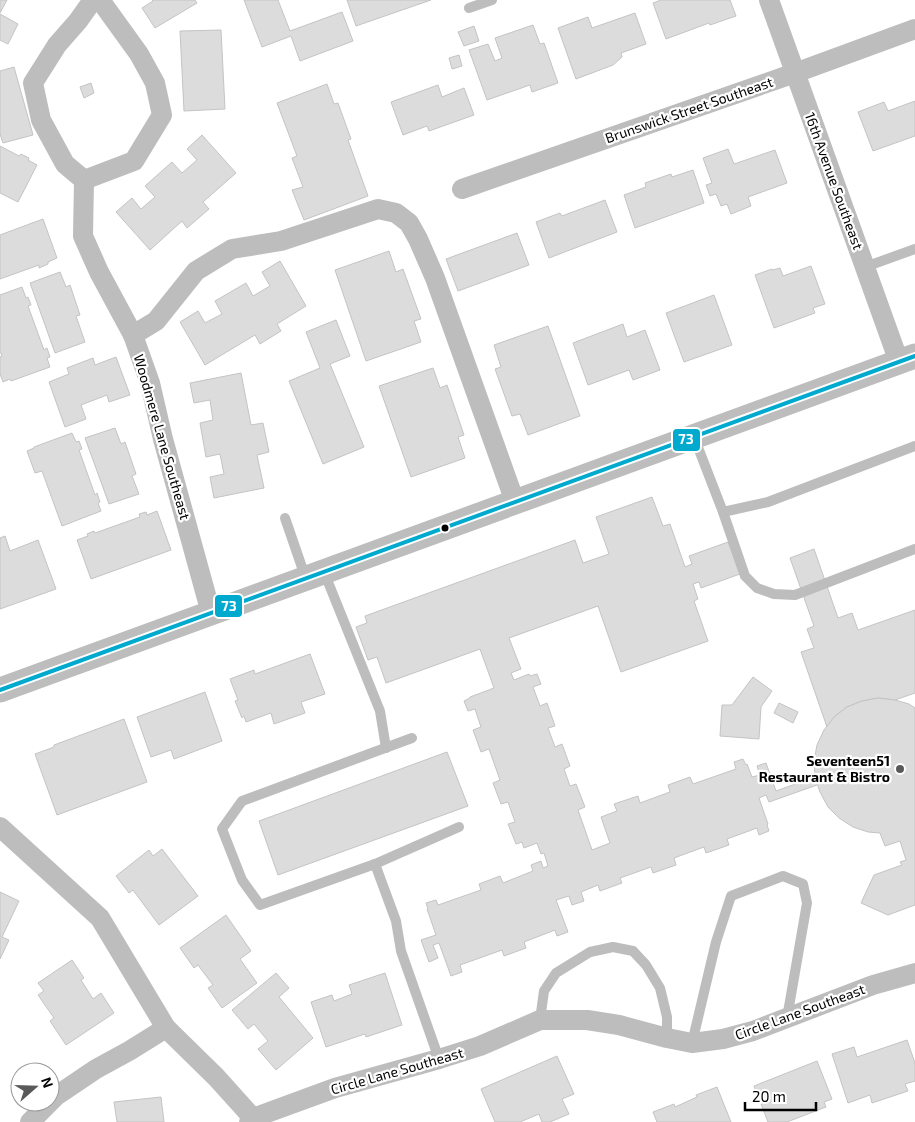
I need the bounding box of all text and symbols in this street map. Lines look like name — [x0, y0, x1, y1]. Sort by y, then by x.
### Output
street label: Brunswick Street Southeast — [603, 73, 775, 146]
street label: 16th Avenue Southeast — [802, 110, 867, 252]
street label: Woodmere Lane Southeast — [131, 352, 194, 522]
line badge: 73 — [672, 428, 701, 452]
text: 73 — [678, 430, 694, 447]
unlabelled marker — [440, 523, 450, 533]
line badge: 73 — [214, 594, 243, 618]
text: 73 — [221, 597, 237, 614]
place label: Seventeen51 Restaurant & Bistro — [759, 752, 890, 785]
marker: Seventeen51 Restaurant & Bistro — [894, 763, 906, 775]
street label: Circle Lane Southeast — [733, 980, 867, 1043]
street label: Circle Lane Southeast — [329, 1043, 465, 1098]
north arrow — [10, 1062, 60, 1112]
text: N — [38, 1075, 57, 1090]
scale bar — [745, 1080, 816, 1112]
text: 20 m — [752, 1087, 786, 1105]

